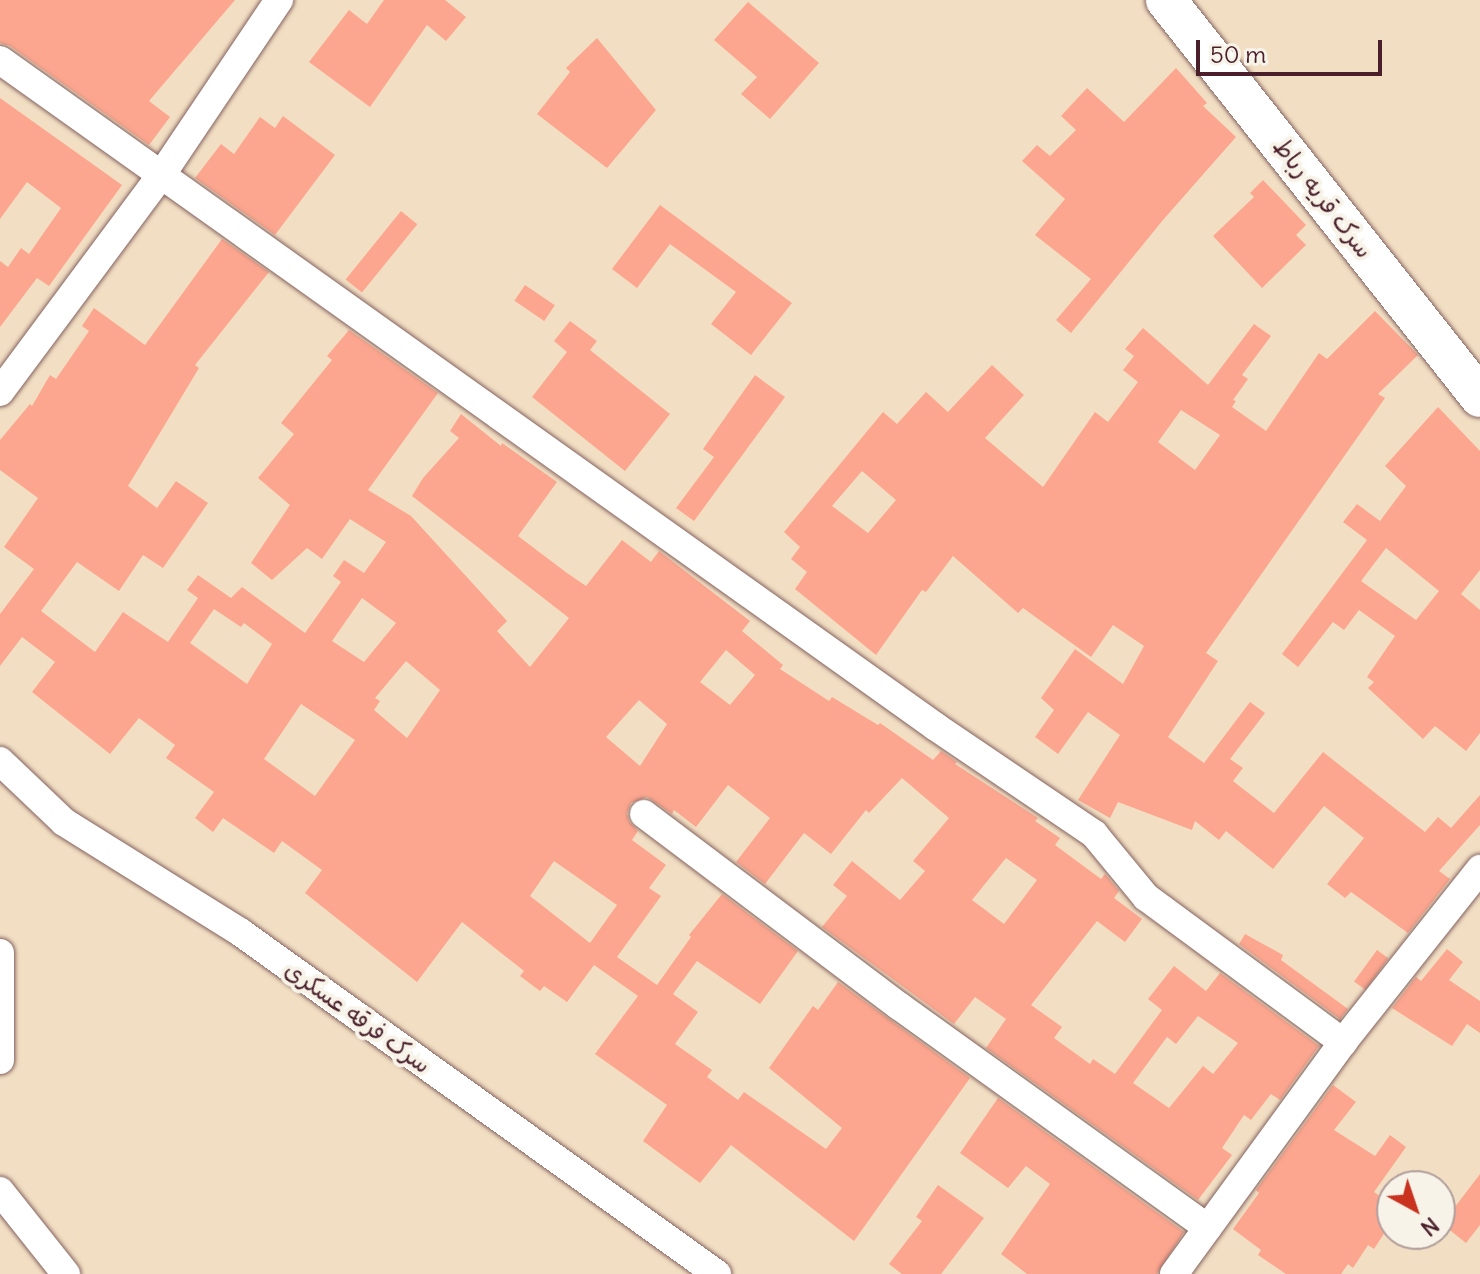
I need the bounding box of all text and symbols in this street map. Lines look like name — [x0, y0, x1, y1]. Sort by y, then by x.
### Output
scale bar — [1200, 24, 1386, 74]
text: 50 m — [1210, 39, 1266, 69]
street label: سرک قریه رباط — [1267, 132, 1379, 264]
street label: سرک فرقه عسکری — [280, 955, 436, 1079]
north arrow — [1376, 1170, 1456, 1250]
text: N — [1415, 1211, 1445, 1242]

